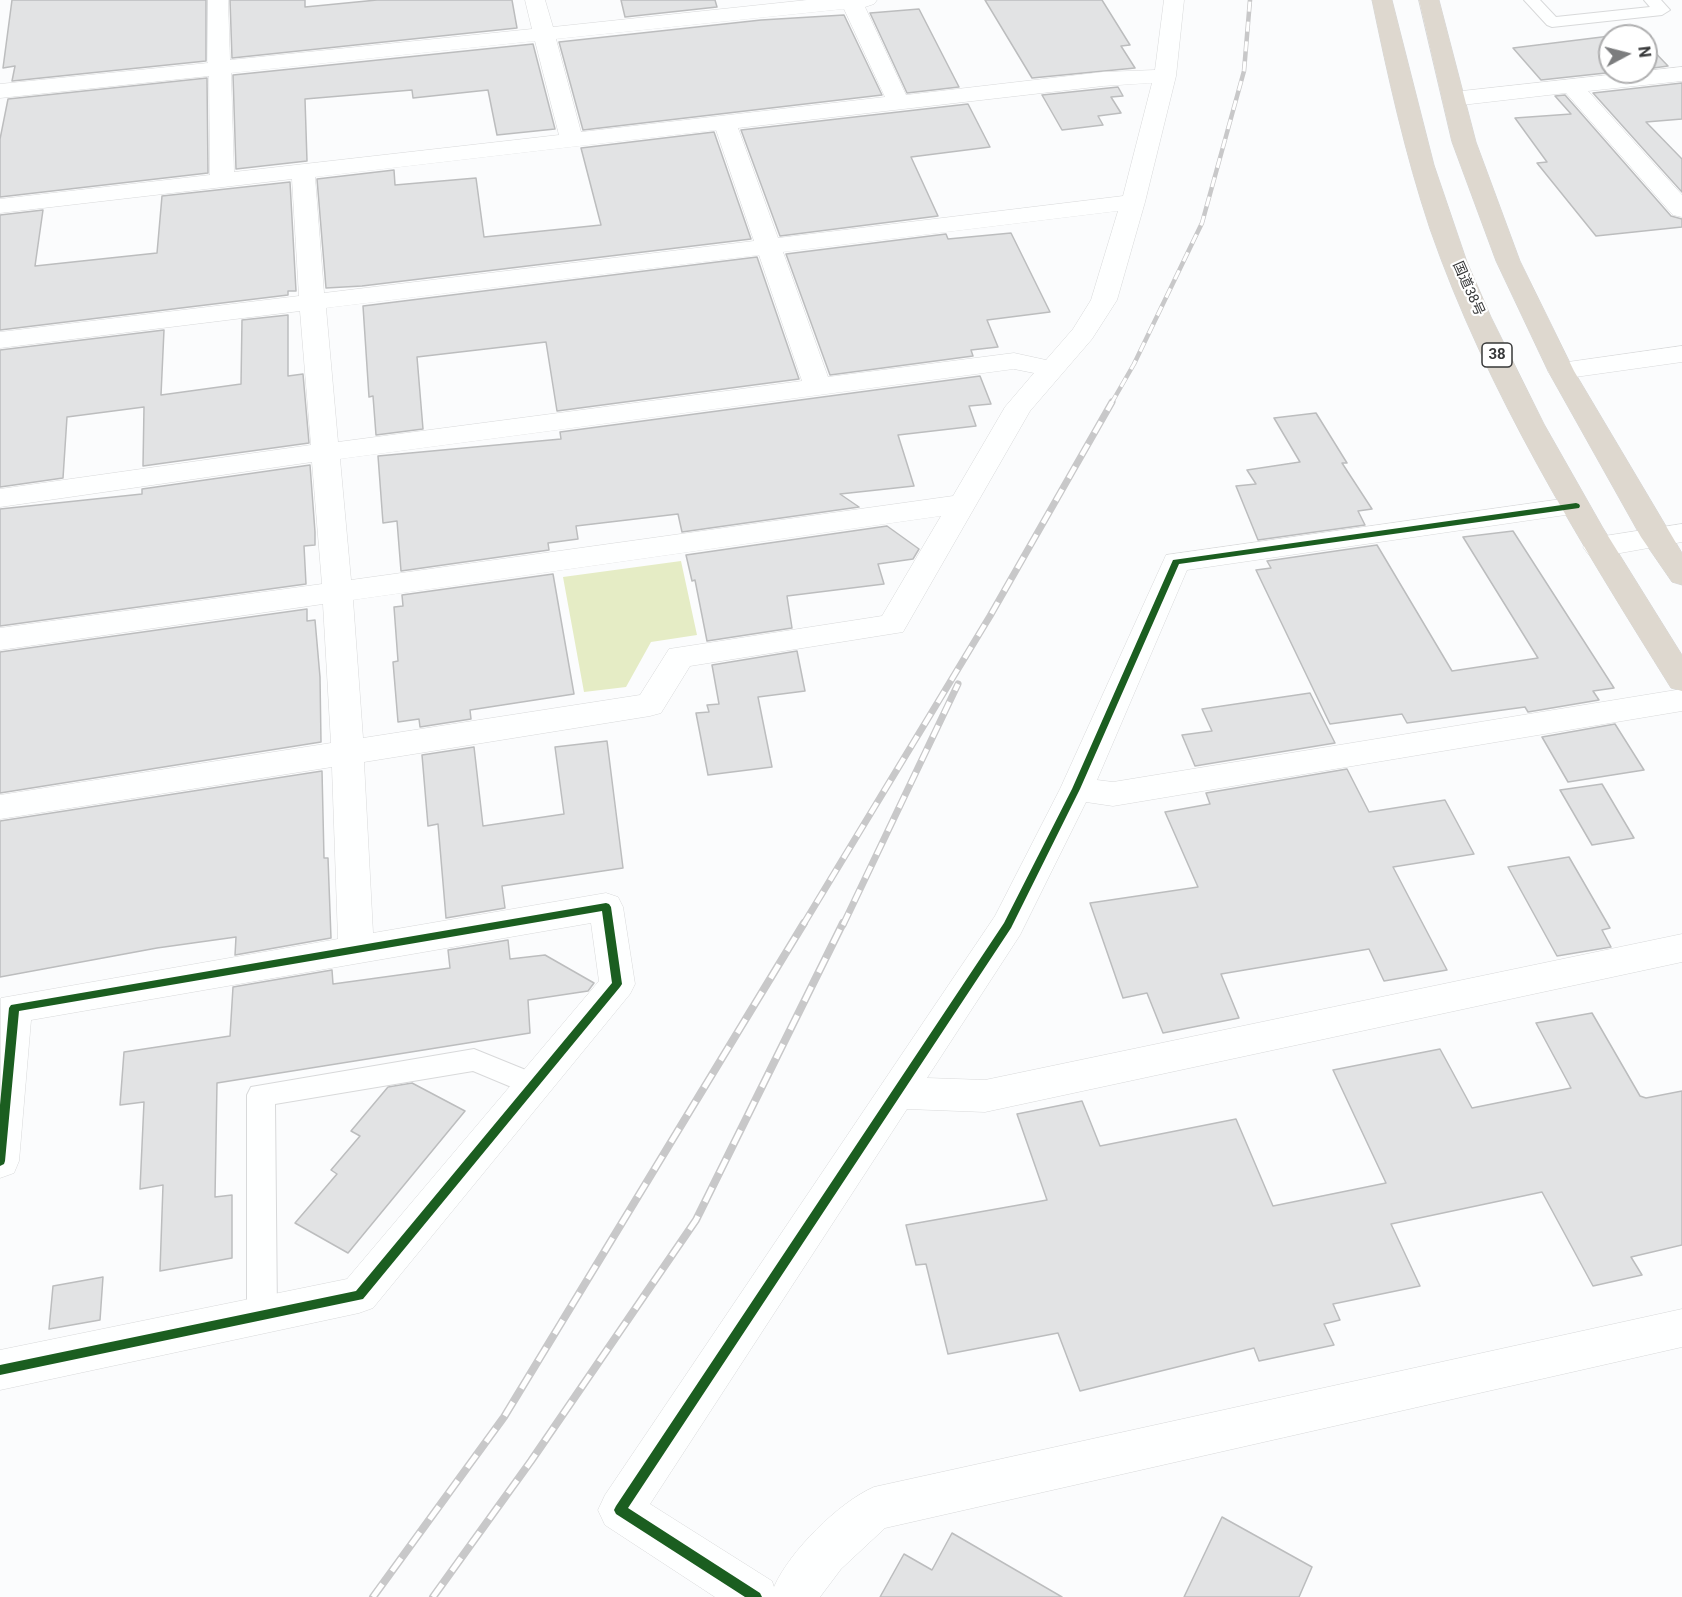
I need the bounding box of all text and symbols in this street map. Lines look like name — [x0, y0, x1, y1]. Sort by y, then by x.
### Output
north arrow — [1598, 24, 1658, 84]
text: N — [1634, 45, 1654, 59]
street label: 国道38号 — [1449, 259, 1487, 319]
road number: 38 — [1482, 343, 1512, 367]

